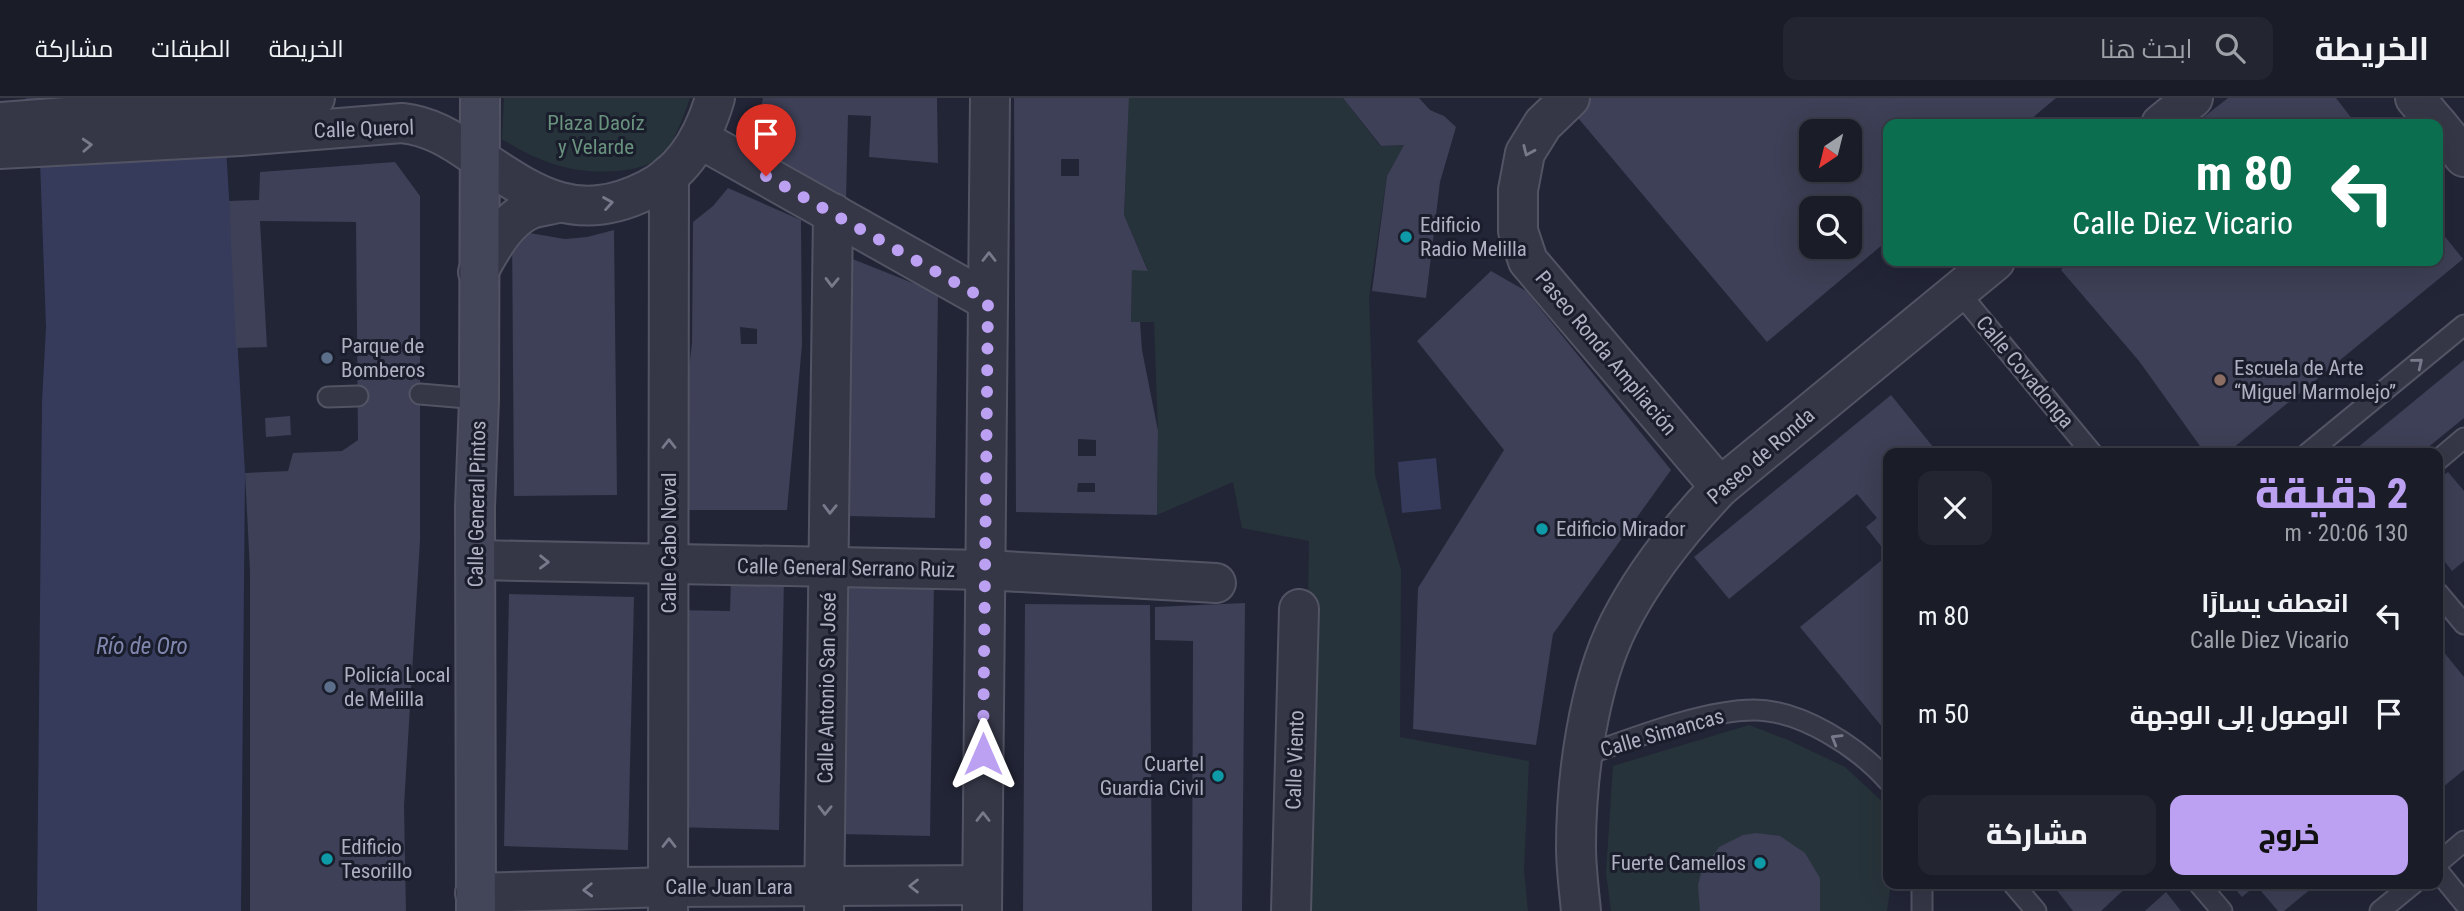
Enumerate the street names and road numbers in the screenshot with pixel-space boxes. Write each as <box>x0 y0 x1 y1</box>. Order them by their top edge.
street label: Calle Querol <box>313 115 415 143</box>
street label: Paseo Ronda Ampliación <box>1530 266 1682 440</box>
street label: Calle Covadonga <box>1971 311 2079 433</box>
street label: Paseo de Ronda <box>1703 403 1819 509</box>
street label: Calle General Pintos <box>464 420 490 588</box>
street label: Calle Cabo Noval <box>657 472 681 614</box>
street label: Calle General Serrano Ruiz <box>737 554 955 582</box>
street label: Calle Antonio San José <box>813 592 841 784</box>
street label: Calle Simancas <box>1597 704 1727 762</box>
street label: Calle Viento <box>1281 710 1309 810</box>
street label: Calle Juan Lara <box>665 875 793 899</box>

